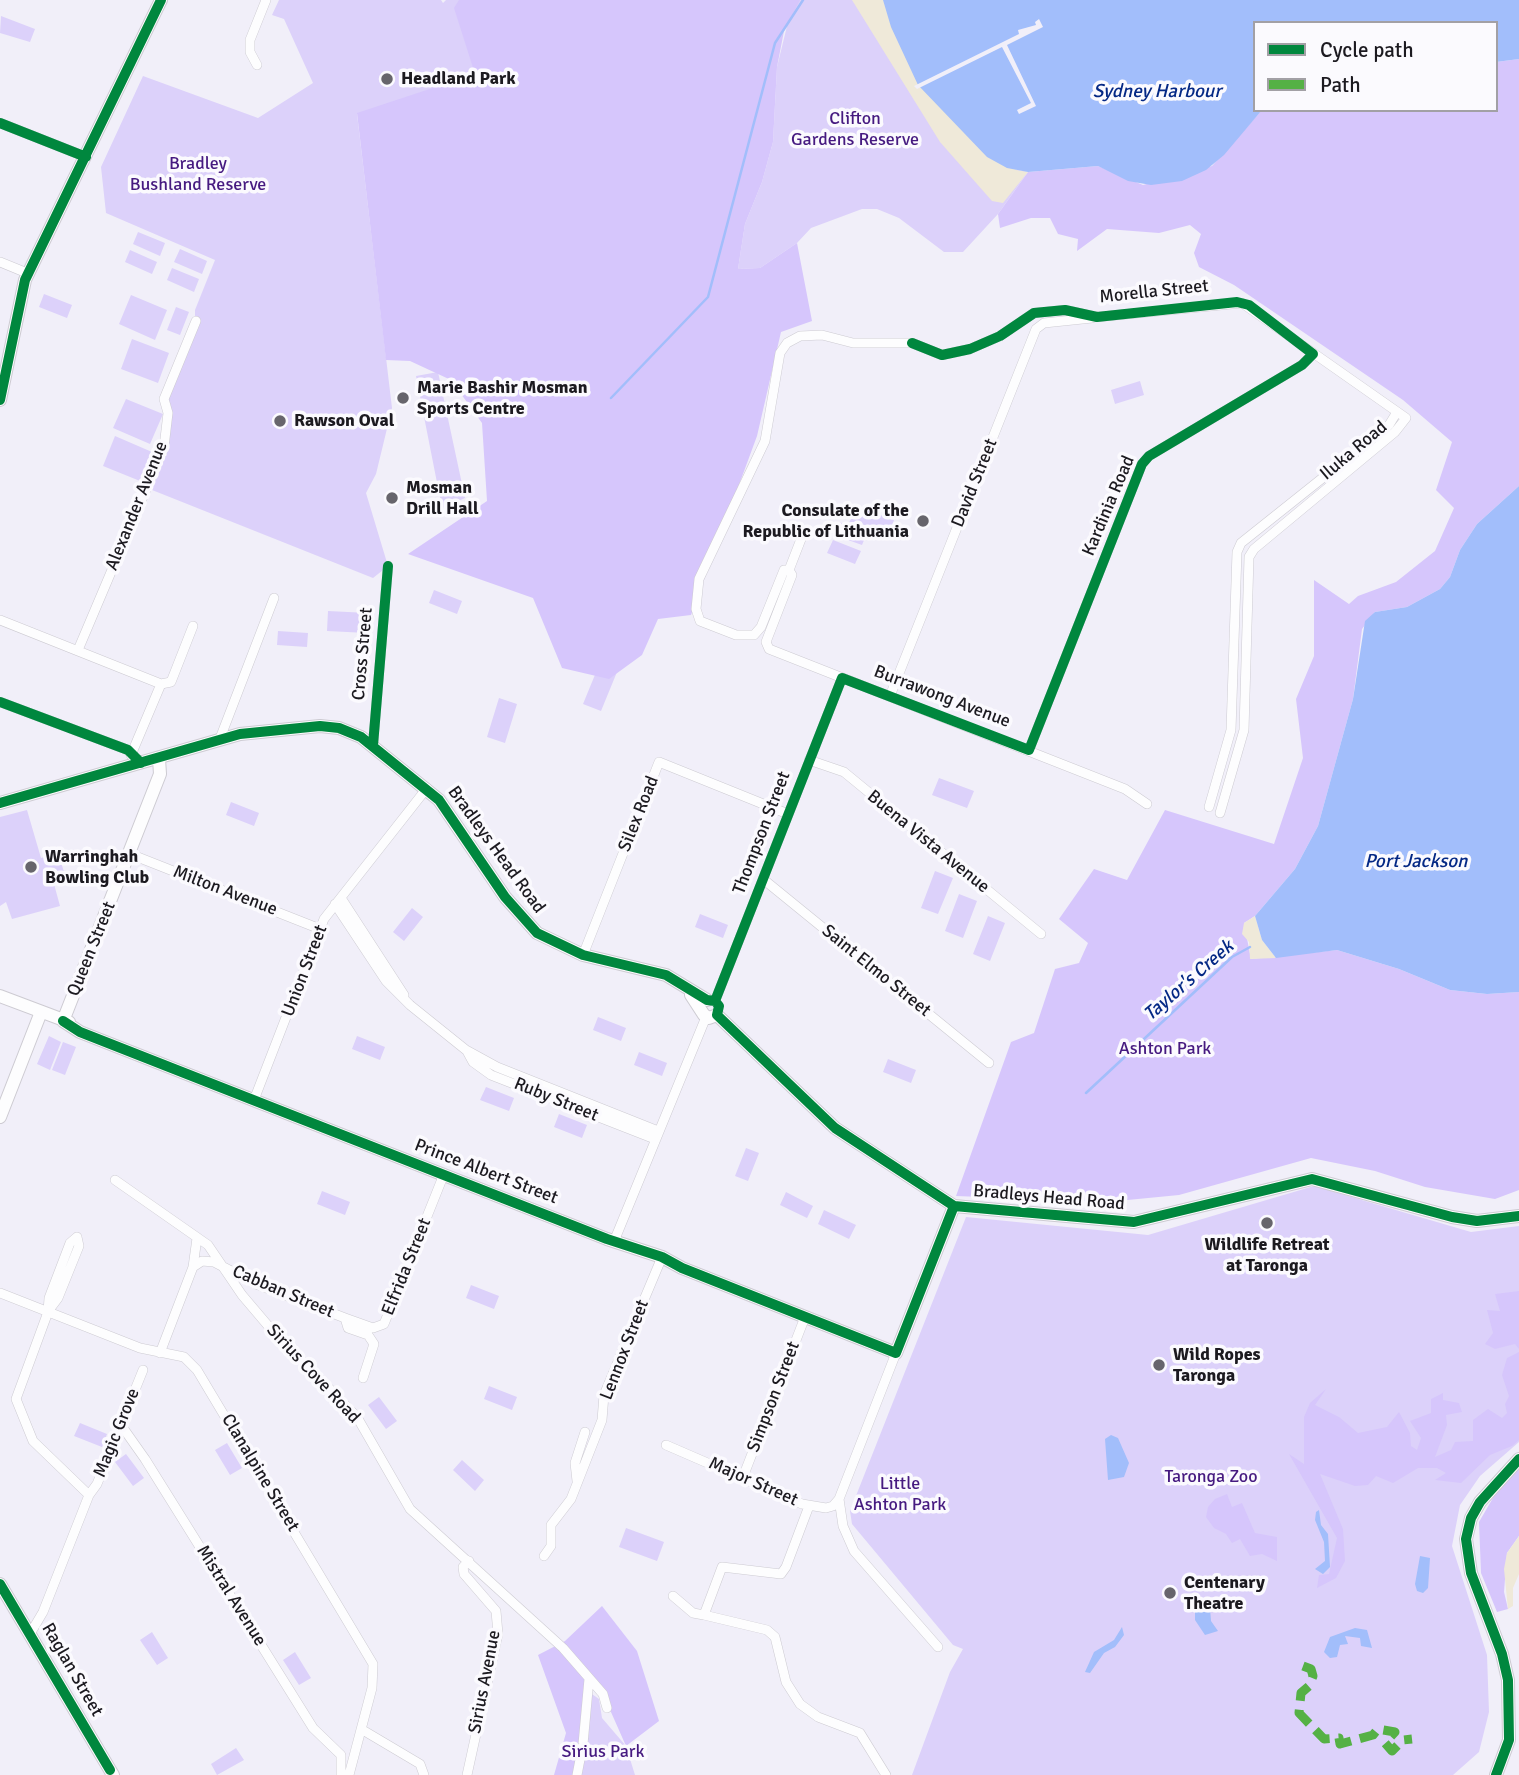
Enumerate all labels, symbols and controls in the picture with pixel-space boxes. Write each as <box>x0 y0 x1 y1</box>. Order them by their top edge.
legend <box>1253 21 1498 112</box>
text: Cycle path <box>1320 37 1414 63</box>
place label: Headland Park <box>401 68 516 90</box>
marker: Headland Park <box>379 71 395 87</box>
text: Path <box>1320 72 1361 98</box>
water label: Sydney Harbour <box>1093 81 1221 103</box>
park label: Clifton Gardens Reserve <box>791 108 919 150</box>
park label: Bradley Bushland Reserve <box>130 153 266 196</box>
street label: Morella Street <box>1098 276 1210 308</box>
place label: Marie Bashir Mosman Sports Centre <box>417 377 588 420</box>
marker: Marie Bashir Mosman Sports Centre <box>395 390 411 406</box>
place label: Rawson Oval <box>294 410 394 432</box>
marker: Rawson Oval <box>272 413 288 429</box>
street label: Iluka Road <box>1316 417 1392 485</box>
street label: David Street <box>947 436 1003 530</box>
street label: Alexander Avenue <box>101 438 173 574</box>
street label: Kardinia Road <box>1078 453 1140 559</box>
place label: Mosman Drill Hall <box>406 477 479 520</box>
marker: Mosman Drill Hall <box>384 490 400 506</box>
place label: Consulate of the Republic of Lithuania <box>742 500 909 542</box>
marker: Consulate of the Republic of Lithuania <box>915 513 931 529</box>
street label: Cross Street <box>348 607 378 701</box>
street label: Burrawong Avenue <box>871 661 1013 733</box>
street label: Thompson Street <box>729 769 795 897</box>
street label: Silex Road <box>614 773 664 855</box>
street label: Bradleys Head Road <box>443 782 549 918</box>
street label: Buena Vista Avenue <box>862 786 994 898</box>
place label: Warringhah Bowling Club <box>45 846 149 888</box>
water label: Port Jackson <box>1365 851 1467 873</box>
marker: Warringhah Bowling Club <box>23 859 39 875</box>
street label: Milton Avenue <box>170 861 280 921</box>
street label: Queen Street <box>63 898 121 1000</box>
street label: Saint Elmo Street <box>817 920 935 1022</box>
street label: Union Street <box>278 922 332 1020</box>
water label: Taylor's Creek <box>1139 936 1239 1026</box>
park label: Ashton Park <box>1119 1038 1211 1060</box>
street label: Ruby Street <box>511 1073 601 1127</box>
street label: Prince Albert Street <box>411 1135 561 1209</box>
street label: Bradleys Head Road <box>972 1181 1126 1215</box>
street label: Elfrida Street <box>378 1215 436 1319</box>
marker: Wildlife Retreat at Taronga <box>1259 1215 1275 1231</box>
place label: Wildlife Retreat at Taronga <box>1205 1234 1329 1276</box>
street label: Cabban Street <box>229 1261 337 1323</box>
street label: Lennox Street <box>596 1297 654 1403</box>
street label: Sirius Cove Road <box>262 1320 364 1428</box>
street label: Simpson Street <box>743 1339 805 1455</box>
place label: Wild Ropes Taronga <box>1173 1344 1261 1386</box>
marker: Wild Ropes Taronga <box>1151 1357 1167 1373</box>
street label: Magic Grove <box>89 1385 145 1481</box>
street label: Clanalpine Street <box>216 1410 304 1536</box>
street label: Major Street <box>705 1453 801 1511</box>
park label: Taronga Zoo <box>1164 1466 1258 1488</box>
park label: Little Ashton Park <box>854 1473 946 1516</box>
street label: Mistral Avenue <box>191 1542 271 1650</box>
place label: Centenary Theatre <box>1184 1572 1265 1614</box>
marker: Centenary Theatre <box>1162 1585 1178 1601</box>
street label: Raglan Street <box>37 1619 107 1721</box>
street label: Sirius Avenue <box>464 1629 506 1735</box>
park label: Sirius Park <box>562 1741 644 1763</box>

